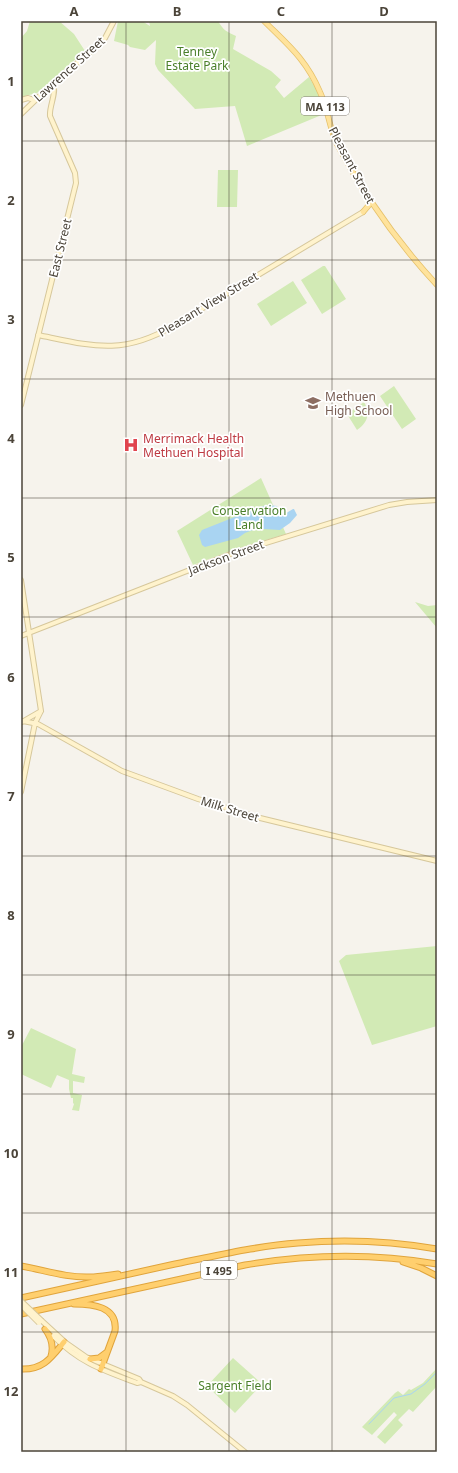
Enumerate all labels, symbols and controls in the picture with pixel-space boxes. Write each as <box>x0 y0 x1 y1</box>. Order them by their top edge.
text: A <box>70 2 79 20</box>
text: B <box>173 2 181 20</box>
text: C <box>277 2 285 20</box>
text: D <box>379 2 389 20</box>
street label: Lawrence Street <box>30 32 109 106</box>
park label: Tenney Estate Park <box>165 43 229 74</box>
text: 1 <box>7 72 15 90</box>
road number: MA 113 <box>301 97 349 115</box>
street label: Pleasant Street <box>325 124 380 207</box>
text: 2 <box>7 191 15 209</box>
street label: East Street <box>44 216 76 279</box>
street label: Pleasant View Street <box>155 267 262 341</box>
text: 3 <box>7 310 15 328</box>
place label: Methuen High School <box>325 388 392 419</box>
school or university icon: Methuen High School <box>304 394 322 412</box>
text: 4 <box>7 429 15 447</box>
place label: Merrimack Health Methuen Hospital <box>143 430 244 461</box>
hospital icon: Merrimack Health Methuen Hospital <box>122 436 140 454</box>
park label: Conservation Land <box>212 502 286 533</box>
street label: Jackson Street <box>185 535 267 579</box>
text: 5 <box>7 548 15 566</box>
text: 6 <box>7 668 15 686</box>
text: 7 <box>7 787 15 805</box>
street label: Milk Street <box>199 792 262 826</box>
text: 8 <box>7 906 15 924</box>
text: 9 <box>7 1025 15 1043</box>
text: 10 <box>4 1144 18 1162</box>
road number: I 495 <box>201 1261 237 1279</box>
text: 11 <box>4 1263 18 1281</box>
park label: Sargent Field <box>198 1377 272 1394</box>
text: 12 <box>4 1382 18 1400</box>

